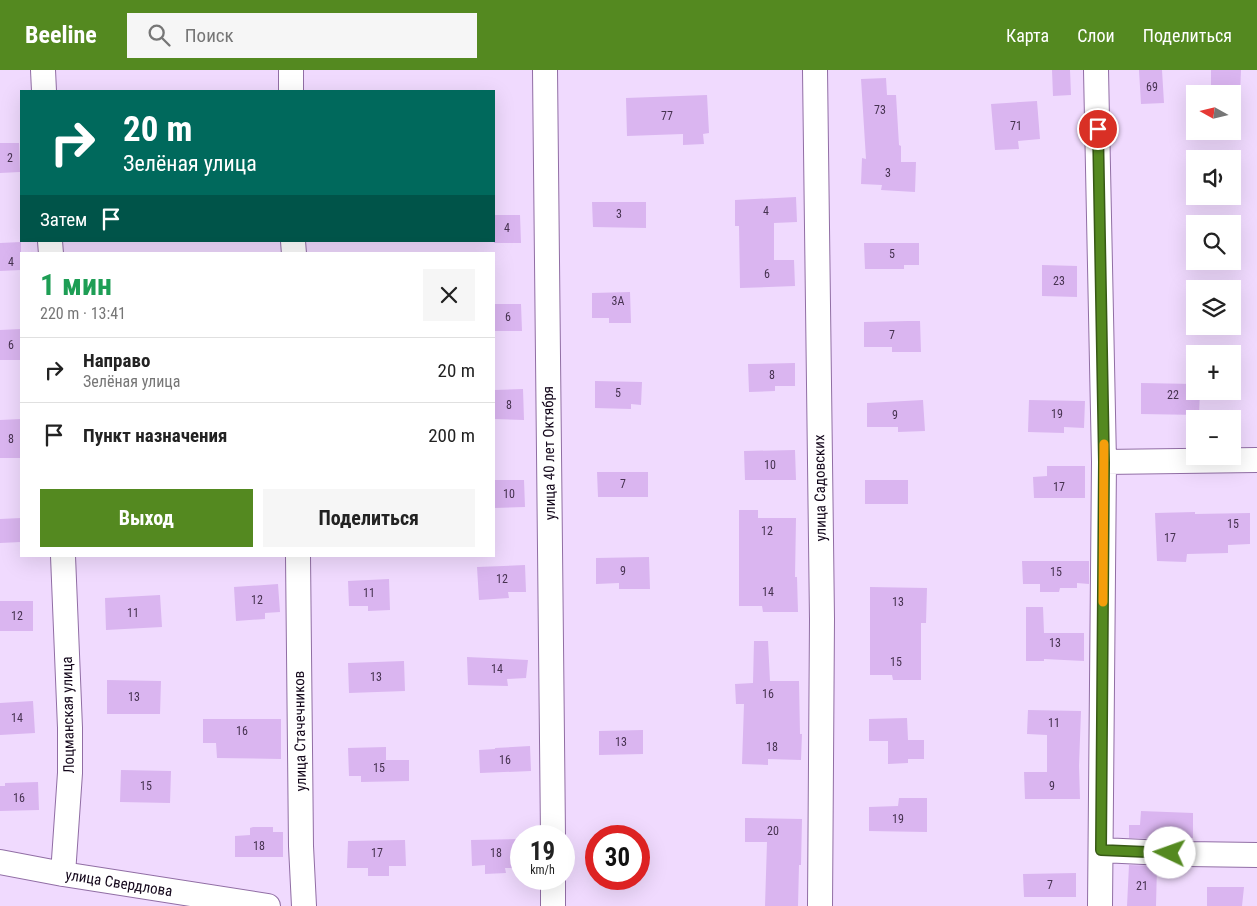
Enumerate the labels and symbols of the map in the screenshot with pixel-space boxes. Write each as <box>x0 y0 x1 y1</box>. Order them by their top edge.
house number: 69 <box>1146 80 1158 94</box>
north arrow <box>1186 85 1241 140</box>
house number: 73 <box>874 103 886 117</box>
pin <box>1077 108 1119 150</box>
house number: 77 <box>661 109 673 123</box>
house number: 71 <box>1010 119 1022 133</box>
house number: 2 <box>7 151 13 165</box>
house number: 3 <box>885 166 891 180</box>
house number: 4 <box>763 204 769 218</box>
house number: 3 <box>616 207 622 221</box>
house number: 4 <box>504 221 510 235</box>
house number: 5 <box>889 247 895 261</box>
house number: 4 <box>8 255 14 269</box>
house number: 6 <box>764 267 770 281</box>
house number: 23 <box>1053 274 1065 288</box>
house number: 3А <box>612 294 625 308</box>
house number: 6 <box>505 310 511 324</box>
house number: 7 <box>889 328 895 342</box>
house number: 6 <box>8 338 14 352</box>
house number: 8 <box>769 368 775 382</box>
street label: улица 40 лет Октября <box>539 386 559 520</box>
house number: 5 <box>615 386 621 400</box>
house number: 22 <box>1167 388 1179 402</box>
house number: 8 <box>506 398 512 412</box>
house number: 19 <box>1051 407 1063 421</box>
house number: 9 <box>892 408 898 422</box>
house number: 8 <box>8 432 14 446</box>
street label: улица Садовских <box>810 434 830 542</box>
house number: 10 <box>764 458 776 472</box>
house number: 7 <box>620 477 626 491</box>
house number: 17 <box>1053 480 1065 494</box>
house number: 10 <box>503 487 515 501</box>
house number: 15 <box>1227 517 1239 531</box>
house number: 12 <box>761 524 773 538</box>
house number: 17 <box>1164 531 1176 545</box>
house number: 9 <box>620 564 626 578</box>
house number: 15 <box>1050 565 1062 579</box>
house number: 12 <box>496 572 508 586</box>
house number: 14 <box>762 585 774 599</box>
house number: 11 <box>363 586 375 600</box>
house number: 12 <box>251 593 263 607</box>
house number: 13 <box>892 595 904 609</box>
house number: 11 <box>127 606 139 620</box>
house number: 12 <box>11 609 23 623</box>
house number: 13 <box>1049 636 1061 650</box>
house number: 15 <box>890 655 902 669</box>
street label: Лоцманская улица <box>58 656 78 774</box>
house number: 14 <box>491 662 503 676</box>
house number: 13 <box>370 670 382 684</box>
street label: улица Стачечников <box>290 671 310 791</box>
house number: 16 <box>762 687 774 701</box>
house number: 13 <box>128 690 140 704</box>
house number: 14 <box>11 711 23 725</box>
house number: 11 <box>1048 716 1060 730</box>
house number: 16 <box>236 724 248 738</box>
house number: 13 <box>615 735 627 749</box>
house number: 18 <box>766 740 778 754</box>
house number: 16 <box>499 753 511 767</box>
house number: 15 <box>373 761 385 775</box>
house number: 15 <box>140 779 152 793</box>
house number: 9 <box>1049 779 1055 793</box>
house number: 16 <box>13 791 25 805</box>
house number: 19 <box>892 812 904 826</box>
house number: 20 <box>767 824 779 838</box>
speed limit sign: 30 <box>585 825 650 890</box>
position arrow <box>1143 826 1195 878</box>
house number: 18 <box>253 839 265 853</box>
house number: 17 <box>371 846 383 860</box>
house number: 18 <box>490 846 502 860</box>
street label: улица Свердлова <box>64 866 174 900</box>
house number: 7 <box>1047 878 1053 892</box>
house number: 21 <box>1136 879 1148 893</box>

